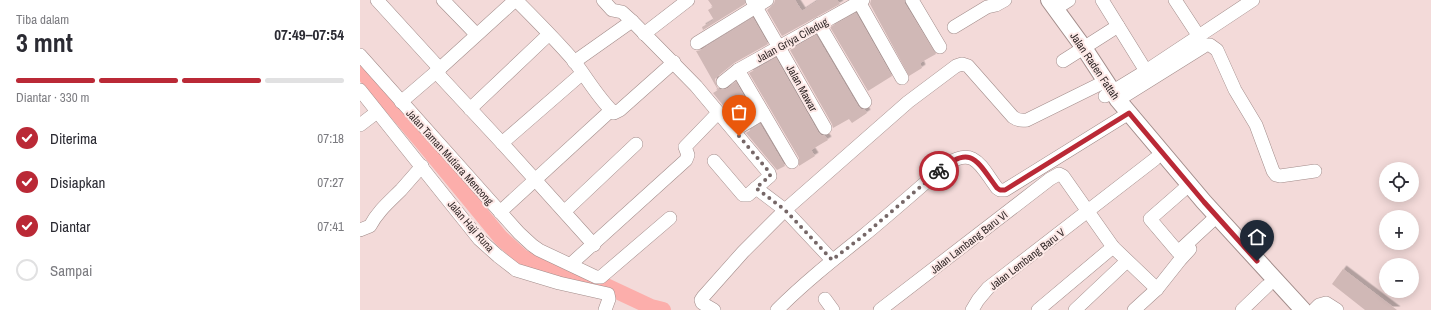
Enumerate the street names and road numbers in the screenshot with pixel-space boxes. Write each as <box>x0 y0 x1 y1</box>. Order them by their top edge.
street label: Jalan Griya Ciledug <box>754 15 830 65</box>
street label: Jalan Raden Fattah <box>1067 30 1123 102</box>
street label: Jalan Mawar <box>783 62 821 114</box>
street label: Jalan Taman Mutiara Mencong <box>403 106 497 208</box>
street label: Jalan Haji Runa <box>445 197 497 255</box>
street label: Jalan Lambang Baru VI <box>928 207 1010 277</box>
street label: Jalan Lembang Baru V <box>987 225 1067 293</box>

